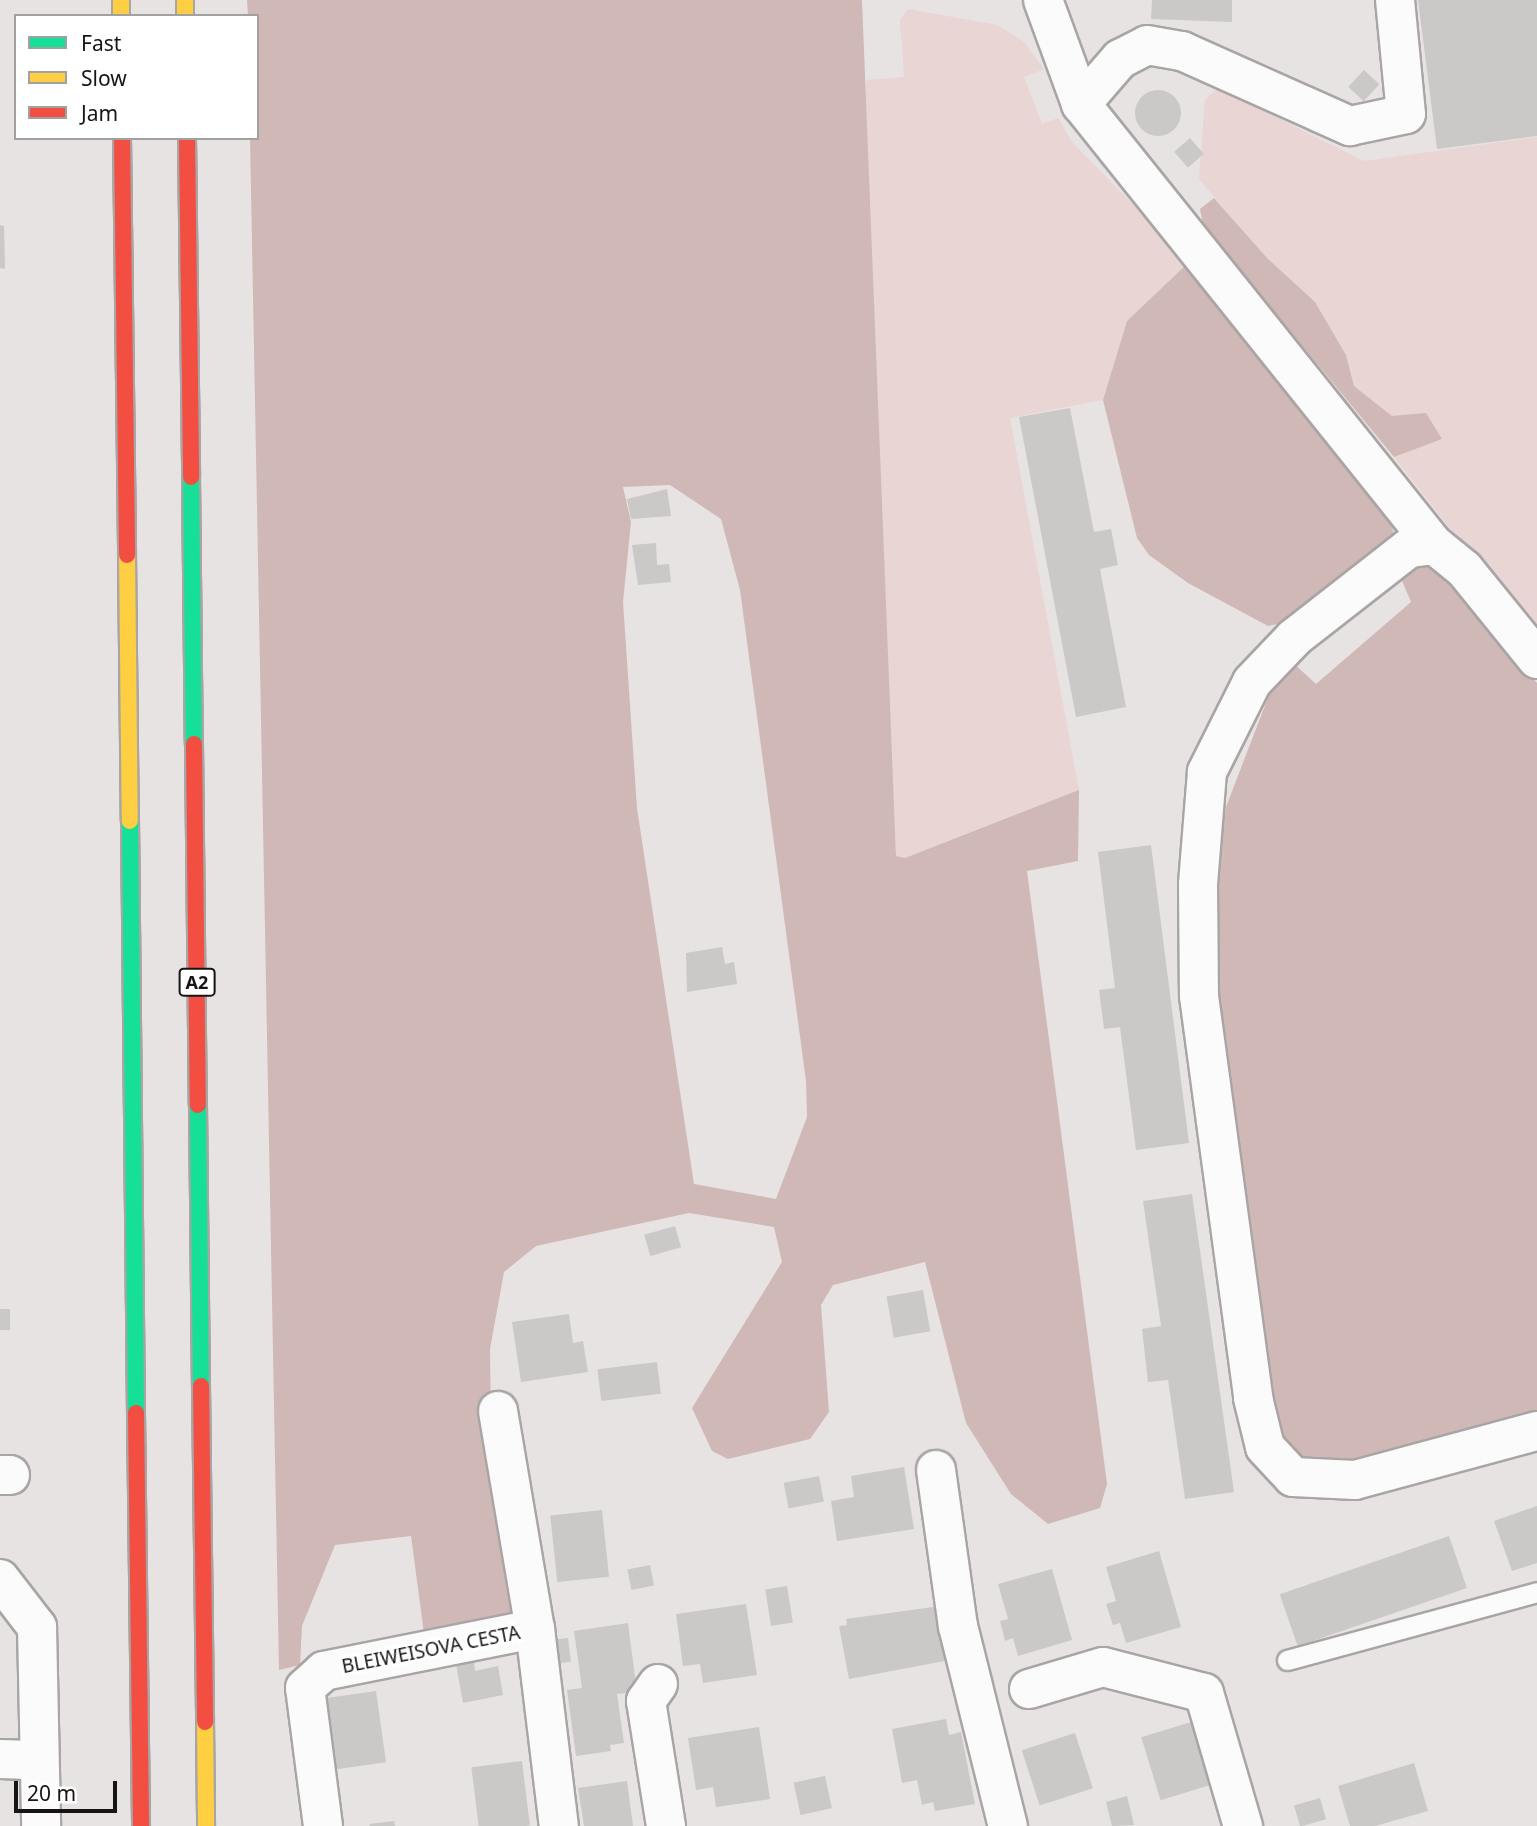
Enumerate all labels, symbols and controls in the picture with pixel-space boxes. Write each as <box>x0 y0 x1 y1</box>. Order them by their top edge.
legend <box>14 14 259 140</box>
text: Fast <box>81 29 121 57</box>
text: Slow <box>81 64 127 92</box>
text: Jam <box>81 99 118 127</box>
road number: A2 <box>178 967 216 996</box>
street label: BLEIWEISOVA CESTA <box>340 1622 522 1678</box>
scale bar <box>18 1766 121 1810</box>
text: 20 m <box>27 1779 76 1807</box>

